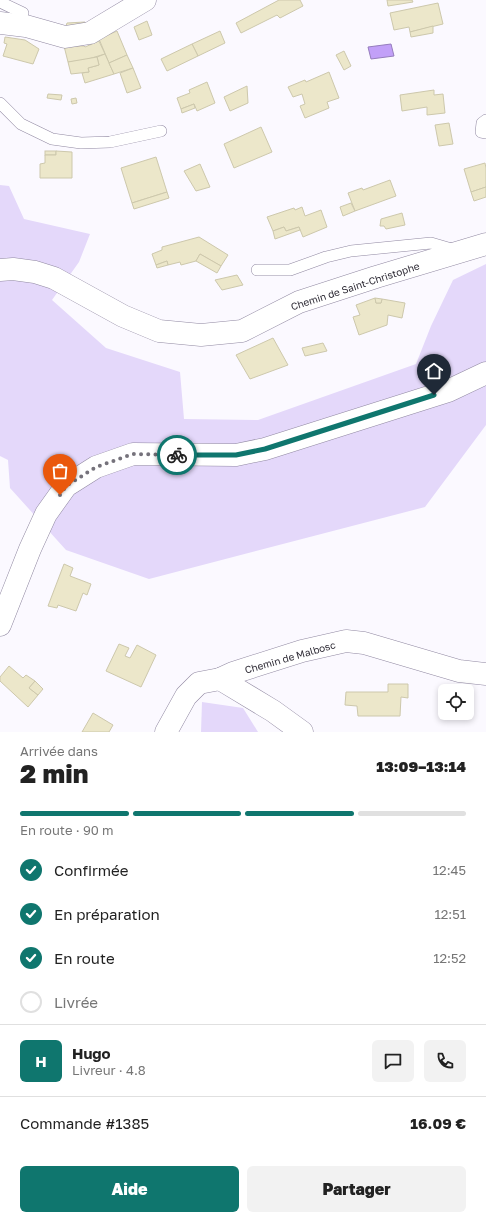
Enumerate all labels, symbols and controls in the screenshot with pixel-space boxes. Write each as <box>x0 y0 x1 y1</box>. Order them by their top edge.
street label: Chemin de Saint-Christophe <box>289 259 421 313</box>
pin <box>417 354 451 395</box>
icon: home <box>423 360 445 382</box>
courier <box>157 435 197 475</box>
icon: bike <box>166 444 188 466</box>
pin <box>43 454 77 495</box>
icon: bag <box>49 460 71 482</box>
street label: Chemin de Malbosc <box>243 638 337 676</box>
map controls <box>438 684 474 720</box>
button: locate <box>438 684 474 720</box>
text: Arrivée dans <box>20 743 98 759</box>
text: 13:09–13:14 <box>376 757 466 775</box>
text: 2 min <box>20 758 88 789</box>
text: En route · 90 m <box>20 822 114 838</box>
icon: check <box>20 859 42 881</box>
text: Confirmée <box>54 861 128 879</box>
text: 12:45 <box>433 862 466 878</box>
icon: check <box>20 903 42 925</box>
text: En préparation <box>54 905 160 923</box>
text: 12:51 <box>434 906 466 922</box>
icon: check <box>20 947 42 969</box>
text: En route <box>54 949 115 967</box>
text: 12:52 <box>433 950 466 966</box>
text: Livrée <box>54 993 98 1011</box>
button: chat <box>372 1040 414 1082</box>
button: phone <box>424 1040 466 1082</box>
text: Hugo <box>72 1044 111 1062</box>
text: H <box>35 1052 47 1070</box>
text: Livreur · 4.8 <box>72 1062 146 1078</box>
text: Commande #1385 <box>20 1114 149 1132</box>
text: 16.09 € <box>410 1114 466 1132</box>
button: Aide <box>20 1166 239 1212</box>
button: Partager <box>247 1166 466 1212</box>

